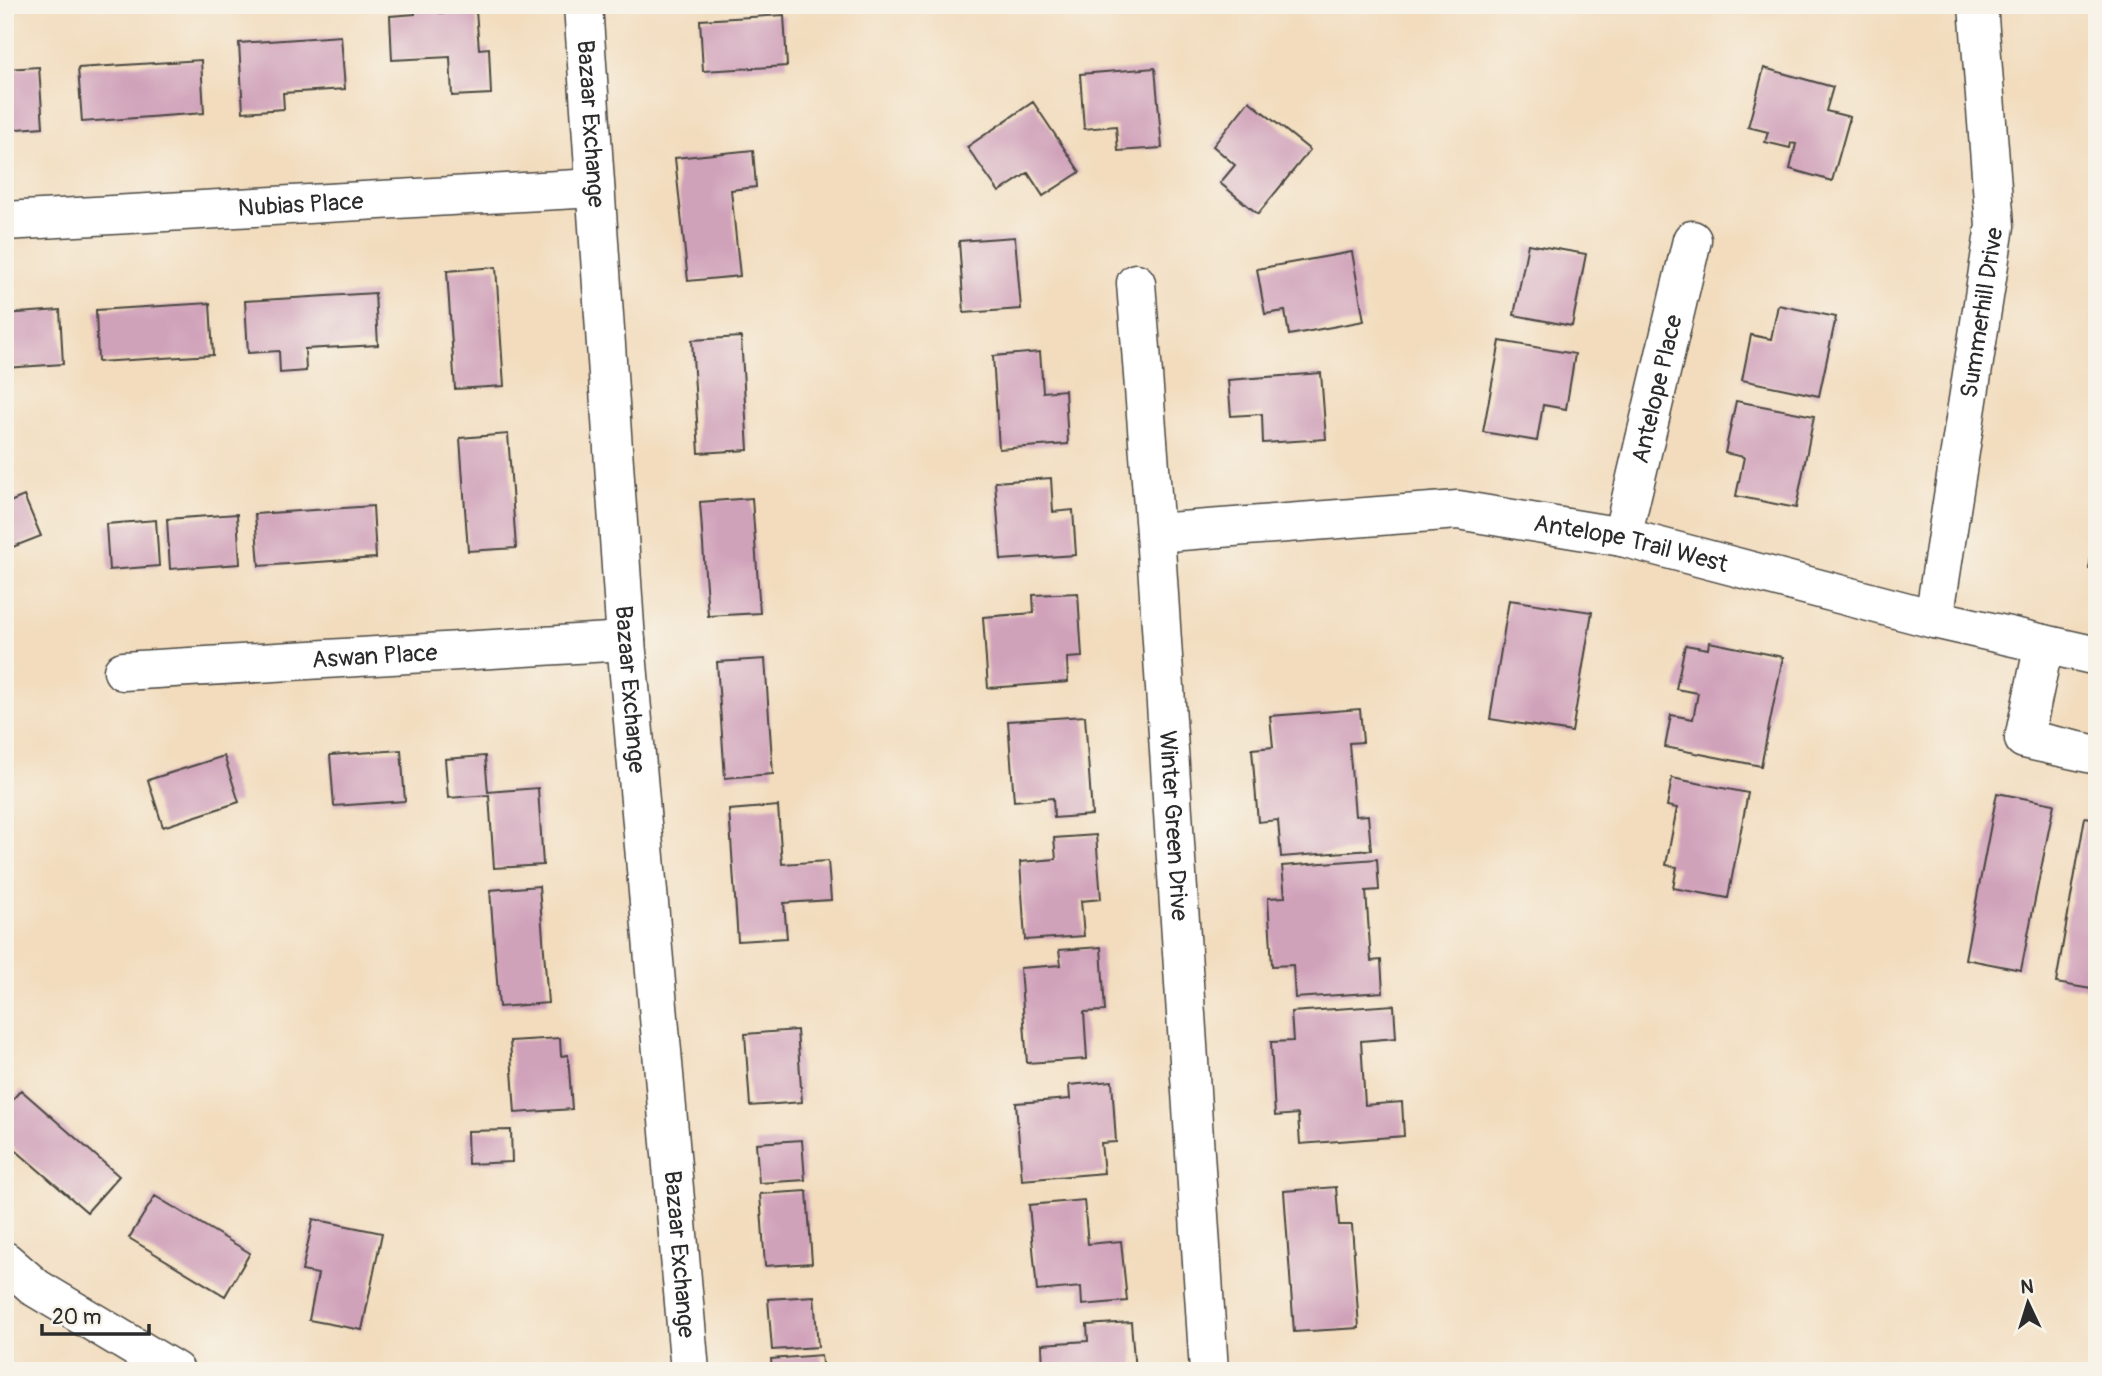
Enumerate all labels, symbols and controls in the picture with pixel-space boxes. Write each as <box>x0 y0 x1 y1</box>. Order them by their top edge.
street label: Bazaar Exchange <box>570 39 611 209</box>
street label: Nubias Place <box>237 187 364 223</box>
street label: Summerhill Drive <box>1955 225 2010 400</box>
street label: Antelope Place <box>1626 312 1689 466</box>
street label: Antelope Trail West <box>1532 509 1731 579</box>
street label: Bazaar Exchange <box>609 605 652 775</box>
street label: Aswan Place <box>311 638 438 675</box>
street label: Winter Green Drive <box>1153 730 1194 922</box>
street label: Bazaar Exchange <box>657 1169 701 1339</box>
north arrow <box>1994 1268 2064 1338</box>
text: N <box>2020 1275 2034 1299</box>
scale bar <box>42 1292 149 1336</box>
text: 20 m <box>52 1304 101 1331</box>

